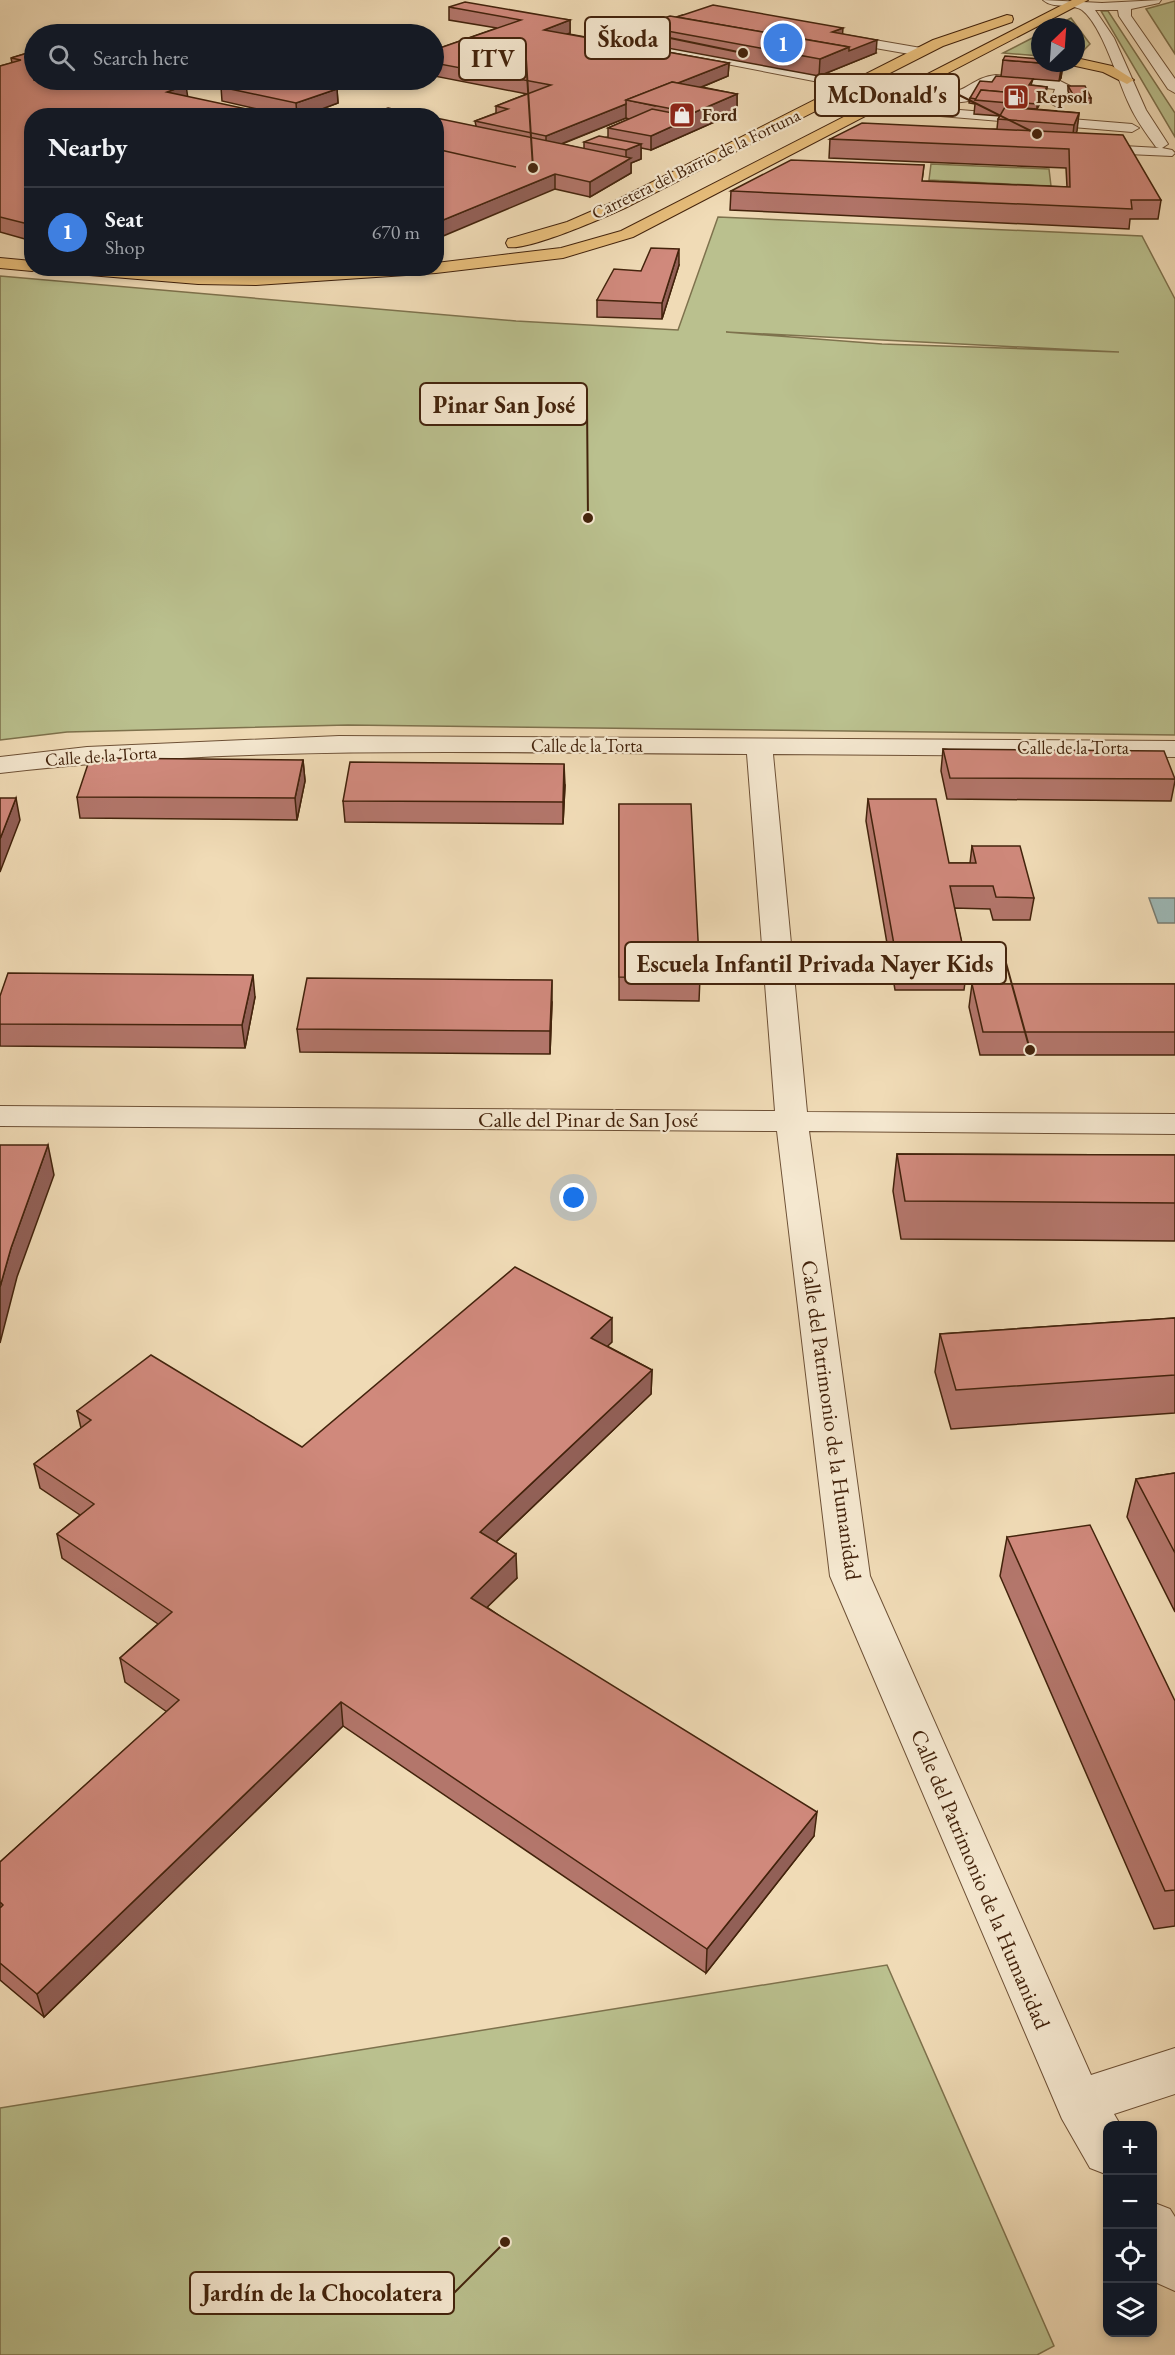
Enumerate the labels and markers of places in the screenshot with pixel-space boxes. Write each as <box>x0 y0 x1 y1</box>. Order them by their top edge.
callout: Škoda <box>585 17 670 59</box>
pin: 1 <box>764 20 802 66</box>
callout: ITV <box>459 38 526 80</box>
callout: McDonald's <box>815 74 959 116</box>
fuel station icon: Repsol <box>1001 82 1031 112</box>
place label: Repsol <box>1036 85 1088 108</box>
shop icon: Ford <box>667 100 697 130</box>
place label: Ford <box>702 103 738 126</box>
callout: Pinar San José <box>420 383 587 425</box>
callout: Escuela Infantil Privada Nayer Kids <box>625 942 1006 984</box>
callout: Jardín de la Chocolatera <box>190 2272 454 2314</box>

